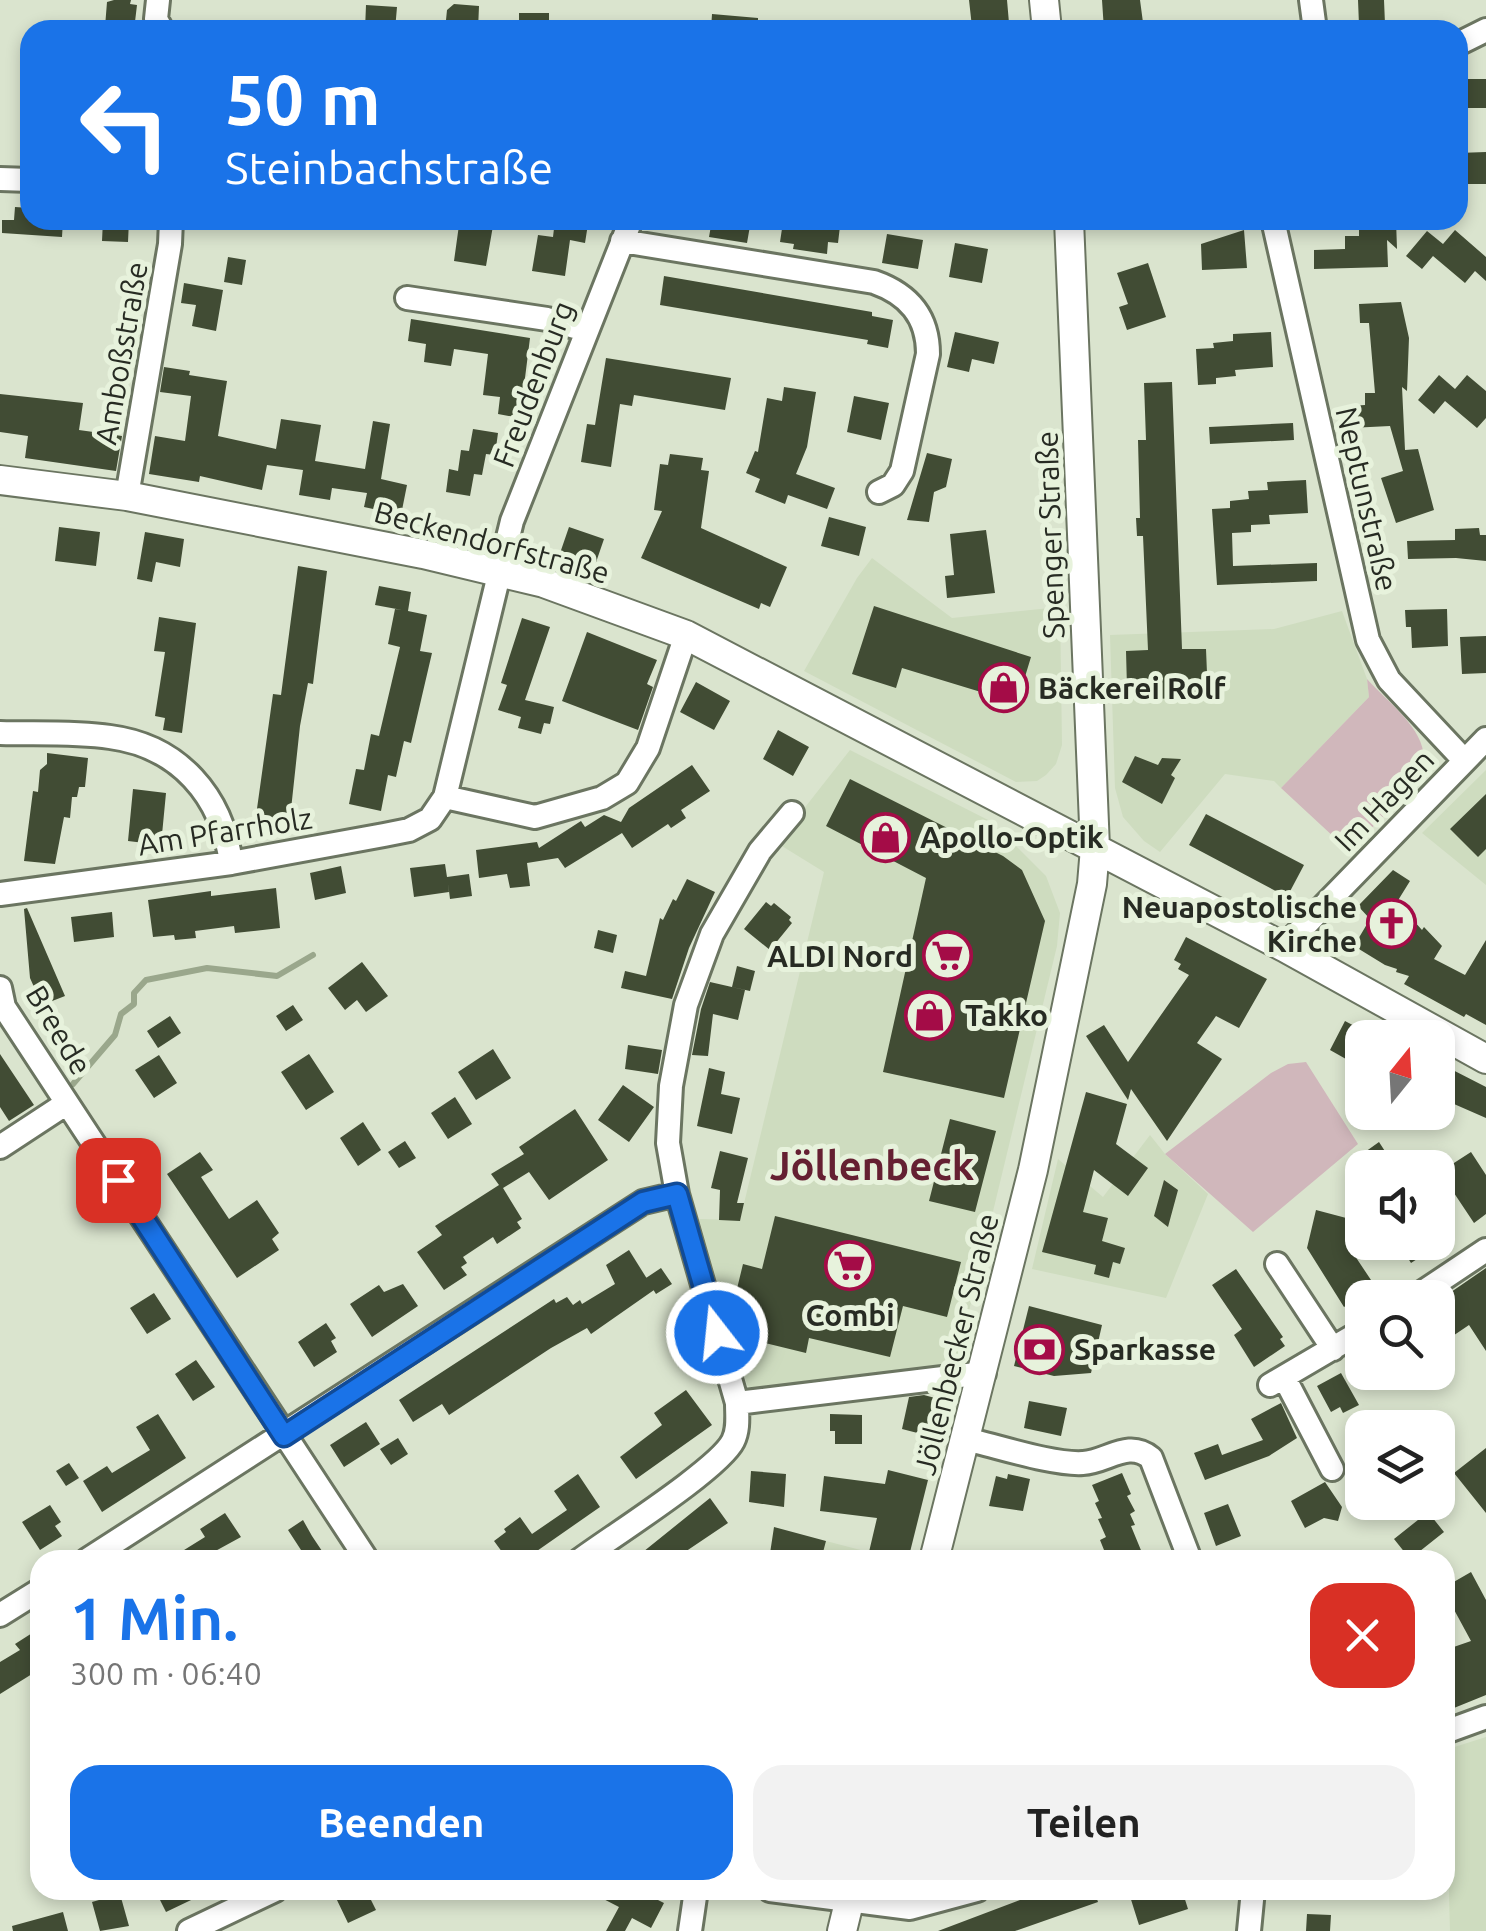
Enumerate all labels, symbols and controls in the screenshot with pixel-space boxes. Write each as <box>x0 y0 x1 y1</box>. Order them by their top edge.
icon: left <box>60 60 190 190</box>
text: 50 m <box>225 60 381 138</box>
text: Steinbachstraße <box>225 142 553 193</box>
street label: Amboßstraße <box>88 259 154 447</box>
street label: Freudenburg <box>486 296 580 472</box>
street label: Neptunstraße <box>1329 404 1405 594</box>
street label: Spenger Straße <box>1029 431 1071 639</box>
street label: Beckendorfstraße <box>371 494 613 590</box>
shop icon: Bäckerei Rolf <box>977 662 1029 714</box>
place label: Bäckerei Rolf <box>1038 671 1226 705</box>
street label: Im Hagen <box>1327 742 1441 858</box>
street label: Am Pfarrholz <box>135 800 315 862</box>
shop icon: Apollo-Optik <box>859 811 911 863</box>
place label: Apollo-Optik <box>920 820 1104 854</box>
place label: Neuapostolische Kirche <box>1122 890 1357 958</box>
church icon: Neuapostolische Kirche <box>1366 898 1418 950</box>
supermarket icon: ALDI Nord <box>922 930 974 982</box>
place label: ALDI Nord <box>767 939 913 973</box>
street label: Breede <box>19 979 99 1081</box>
shop icon: Takko <box>904 989 956 1041</box>
place label: Takko <box>965 998 1048 1032</box>
north arrow <box>1345 1020 1455 1130</box>
map controls <box>1345 1020 1455 1520</box>
pin <box>76 1138 161 1223</box>
district label: Jöllenbeck <box>770 1143 974 1188</box>
button: sound <box>1345 1150 1455 1260</box>
icon: arrive <box>91 1153 146 1208</box>
street label: Jöllenbecker Straße <box>907 1210 1005 1478</box>
supermarket icon: Combi <box>824 1240 876 1292</box>
button: search <box>1345 1280 1455 1390</box>
position arrow <box>665 1281 769 1385</box>
place label: Combi <box>805 1298 895 1332</box>
bank icon: Sparkasse <box>1013 1323 1065 1375</box>
place label: Sparkasse <box>1074 1332 1216 1366</box>
button: layers <box>1345 1410 1455 1520</box>
button: close <box>1310 1583 1415 1688</box>
text: 1 Min. <box>70 1584 238 1651</box>
text: 300 m · 06:40 <box>70 1655 262 1691</box>
button: Beenden <box>70 1765 733 1880</box>
button: Teilen <box>753 1765 1415 1880</box>

